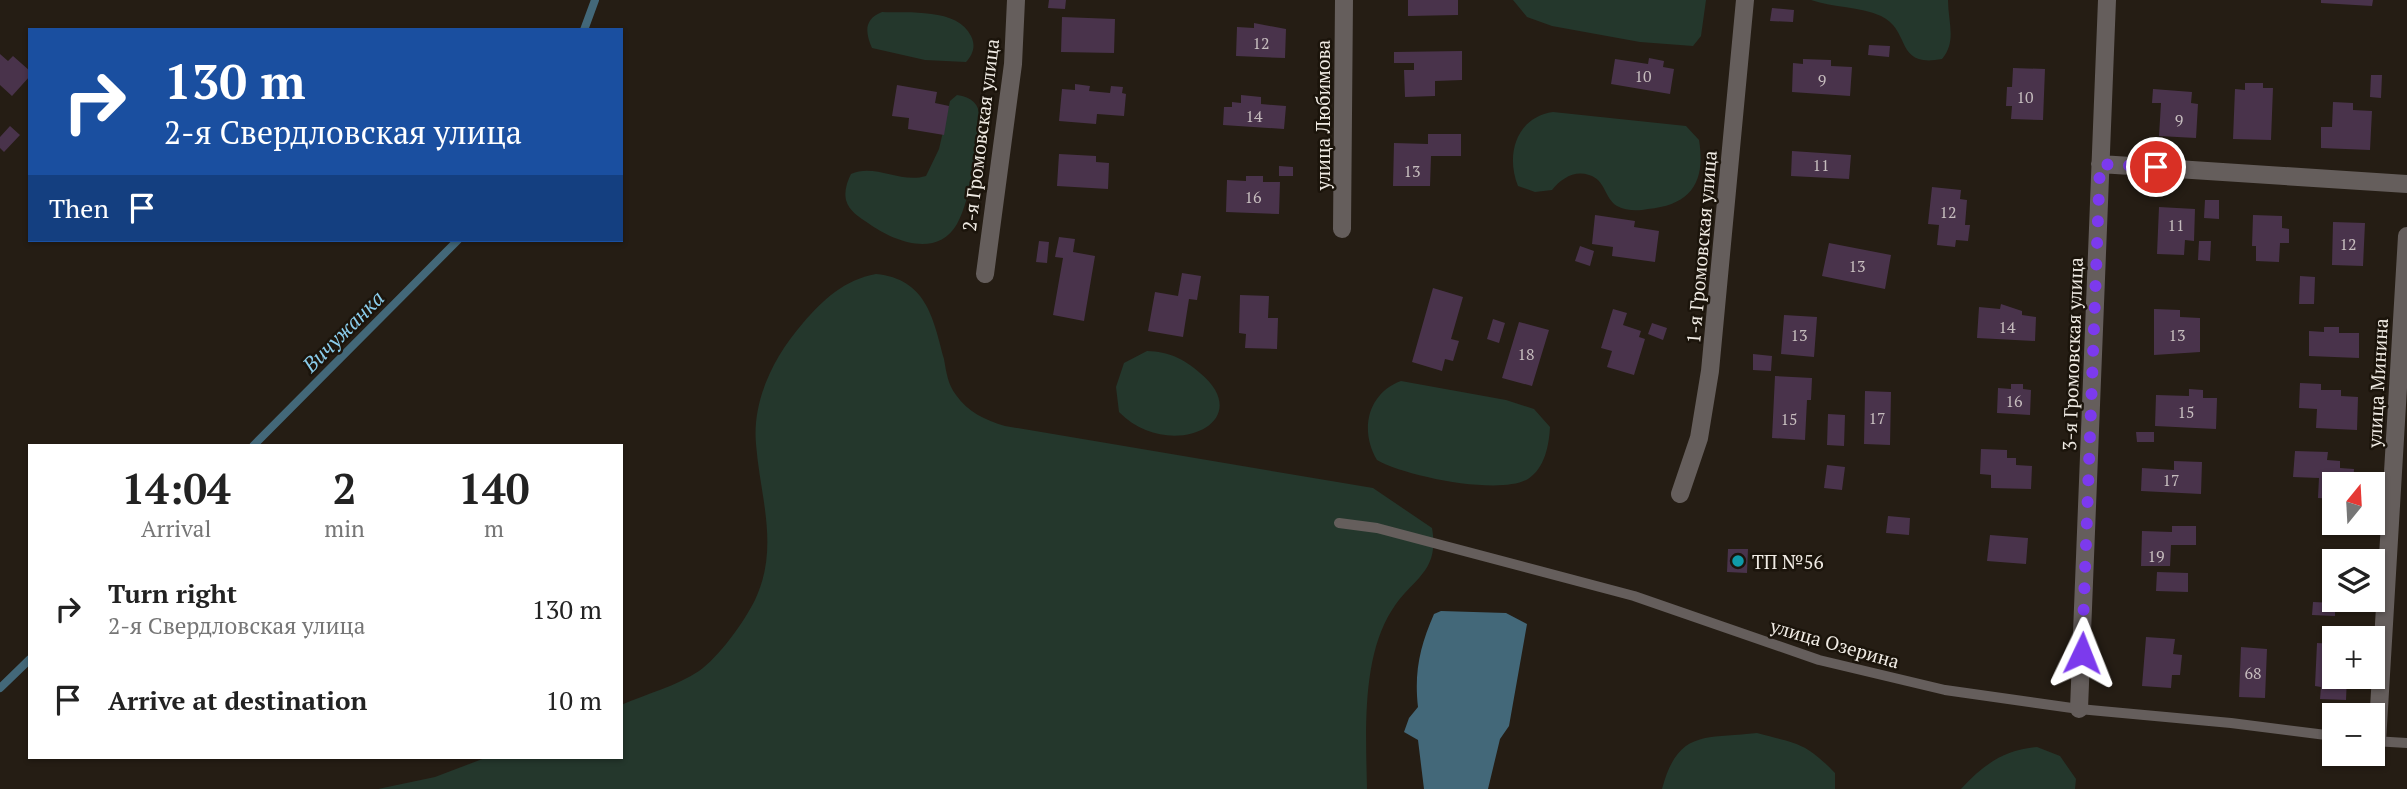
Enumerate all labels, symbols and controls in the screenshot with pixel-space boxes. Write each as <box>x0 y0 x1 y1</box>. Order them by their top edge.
house number: 12 <box>1252 32 1270 54</box>
street label: 2-я Громовская улица <box>956 37 1004 233</box>
street label: улица Любимова <box>1310 39 1335 191</box>
text: 130 m <box>164 48 306 113</box>
icon: right <box>49 56 140 147</box>
house number: 10 <box>1634 65 1652 87</box>
house number: 9 <box>1818 69 1826 91</box>
house number: 10 <box>2016 86 2034 108</box>
house number: 14 <box>1245 105 1263 127</box>
house number: 9 <box>2175 109 2183 131</box>
text: 2-я Свердловская улица <box>164 111 522 153</box>
pin <box>2126 137 2186 197</box>
icon: arrive <box>2137 148 2175 186</box>
street label: 1-я Громовская улица <box>1680 149 1722 345</box>
house number: 11 <box>1812 154 1830 176</box>
house number: 13 <box>1403 160 1421 182</box>
house number: 16 <box>1244 186 1262 208</box>
icon: arrive <box>123 189 161 227</box>
text: Then <box>49 191 109 225</box>
house number: 12 <box>1939 201 1957 223</box>
house number: 11 <box>2167 214 2185 236</box>
house number: 12 <box>2339 233 2357 255</box>
house number: 13 <box>1848 255 1866 277</box>
street label: 3-я Громовская улица <box>2056 256 2088 451</box>
water label: Вичужанка <box>295 284 390 379</box>
house number: 14 <box>1998 316 2016 338</box>
street label: улица Минина <box>2361 317 2393 449</box>
house number: 13 <box>1790 324 1808 346</box>
house number: 13 <box>2168 324 2186 346</box>
house number: 18 <box>1517 343 1535 365</box>
house number: 16 <box>2005 390 2023 412</box>
house number: 15 <box>2177 401 2195 423</box>
house number: 17 <box>1868 407 1886 429</box>
house number: 15 <box>1780 408 1798 430</box>
text: 14:04 <box>122 460 231 516</box>
text: 2 <box>333 460 356 516</box>
text: 140 <box>458 460 529 516</box>
house number: 17 <box>2162 469 2180 491</box>
north arrow <box>2322 472 2385 536</box>
map controls <box>2322 472 2385 766</box>
text: Arrival <box>141 513 211 544</box>
text: min <box>324 513 365 544</box>
text: m <box>484 513 504 544</box>
house number: 19 <box>2147 545 2165 567</box>
place label: ТП №56 <box>1752 549 1824 574</box>
button: layers <box>2322 549 2385 612</box>
marker: ТП №56 <box>1730 553 1746 569</box>
text: Turn right <box>108 576 237 610</box>
icon: right <box>49 590 87 628</box>
text: 130 m <box>532 592 602 626</box>
text: 2-я Свердловская улица <box>108 610 365 641</box>
street label: улица Озерина <box>1767 612 1903 673</box>
position arrow <box>2045 616 2119 690</box>
button: + <box>2322 626 2385 689</box>
house number: 68 <box>2244 662 2262 684</box>
icon: arrive <box>49 681 87 719</box>
text: Arrive at destination <box>108 683 367 717</box>
text: 10 m <box>546 683 602 717</box>
button: − <box>2322 703 2385 766</box>

